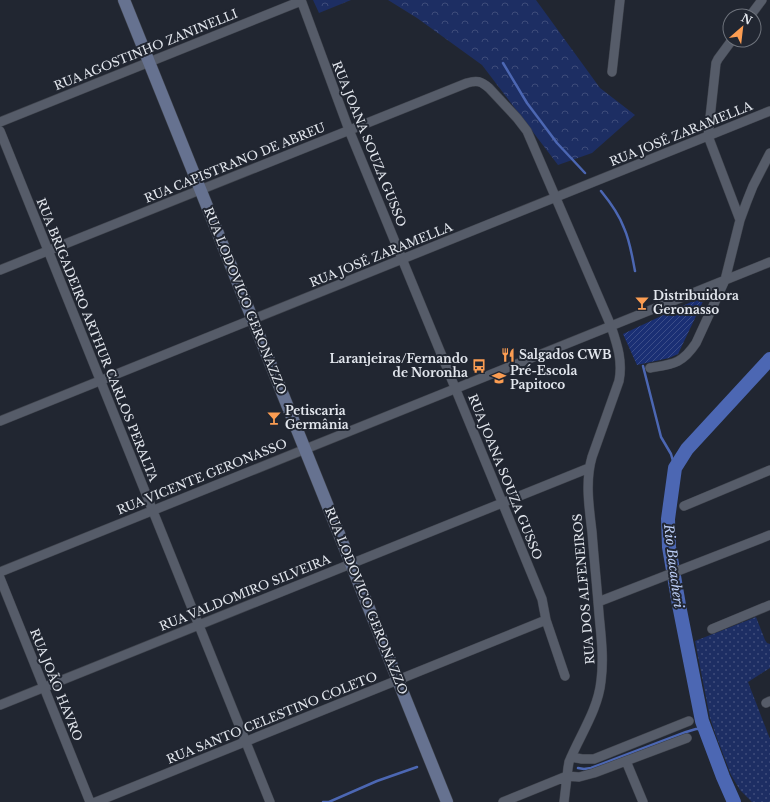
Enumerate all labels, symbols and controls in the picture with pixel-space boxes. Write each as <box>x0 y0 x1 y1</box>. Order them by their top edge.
street label: RUA AGOSTINHO ZANINELLI <box>52 6 240 93</box>
north arrow <box>722 8 762 48</box>
text: N <box>739 11 755 28</box>
street label: RUA JOANA SOUZA GUSSO <box>329 59 410 229</box>
street label: RUA JOSÉ ZARAMELLA <box>607 97 755 169</box>
street label: RUA CAPISTRANO DE ABREU <box>142 119 328 206</box>
street label: RUA BRIGADEIRO ARTHUR CARLOS PERALTA <box>33 196 162 485</box>
street label: RUA LODOVICO GERONAZZO <box>201 205 290 397</box>
street label: RUA JOSÉ ZARAMELLA <box>307 218 455 290</box>
place label: Distribuidora Geronasso <box>653 288 739 317</box>
bar icon: Distribuidora Geronasso <box>634 295 650 311</box>
restaurant icon: Salgados CWB <box>500 347 516 363</box>
place label: Salgados CWB <box>519 347 612 362</box>
place label: Laranjeiras/Fernando de Noronha <box>330 351 468 380</box>
bus stop icon: Laranjeiras/Fernando de Noronha <box>471 358 487 374</box>
place label: Pré-Escola Papitoco <box>510 363 578 392</box>
school or university icon: Pré-Escola Papitoco <box>491 370 507 386</box>
street label: RUA JOANA SOUZA GUSSO <box>465 392 546 562</box>
place label: Petiscaria Germânia <box>285 403 349 432</box>
bar icon: Petiscaria Germânia <box>266 410 282 426</box>
street label: RUA VICENTE GERONASSO <box>114 435 289 518</box>
street label: RUA LODOVICO GERONAZZO <box>322 505 411 697</box>
street label: RUA DOS ALFENEIROS <box>569 513 598 665</box>
water label: Rio Bacacheri <box>660 522 687 609</box>
street label: RUA VALDOMIRO SILVEIRA <box>157 551 333 634</box>
street label: RUA JOÃO HAVRO <box>27 626 86 743</box>
street label: RUA SANTO CELESTINO COLETO <box>164 668 379 767</box>

